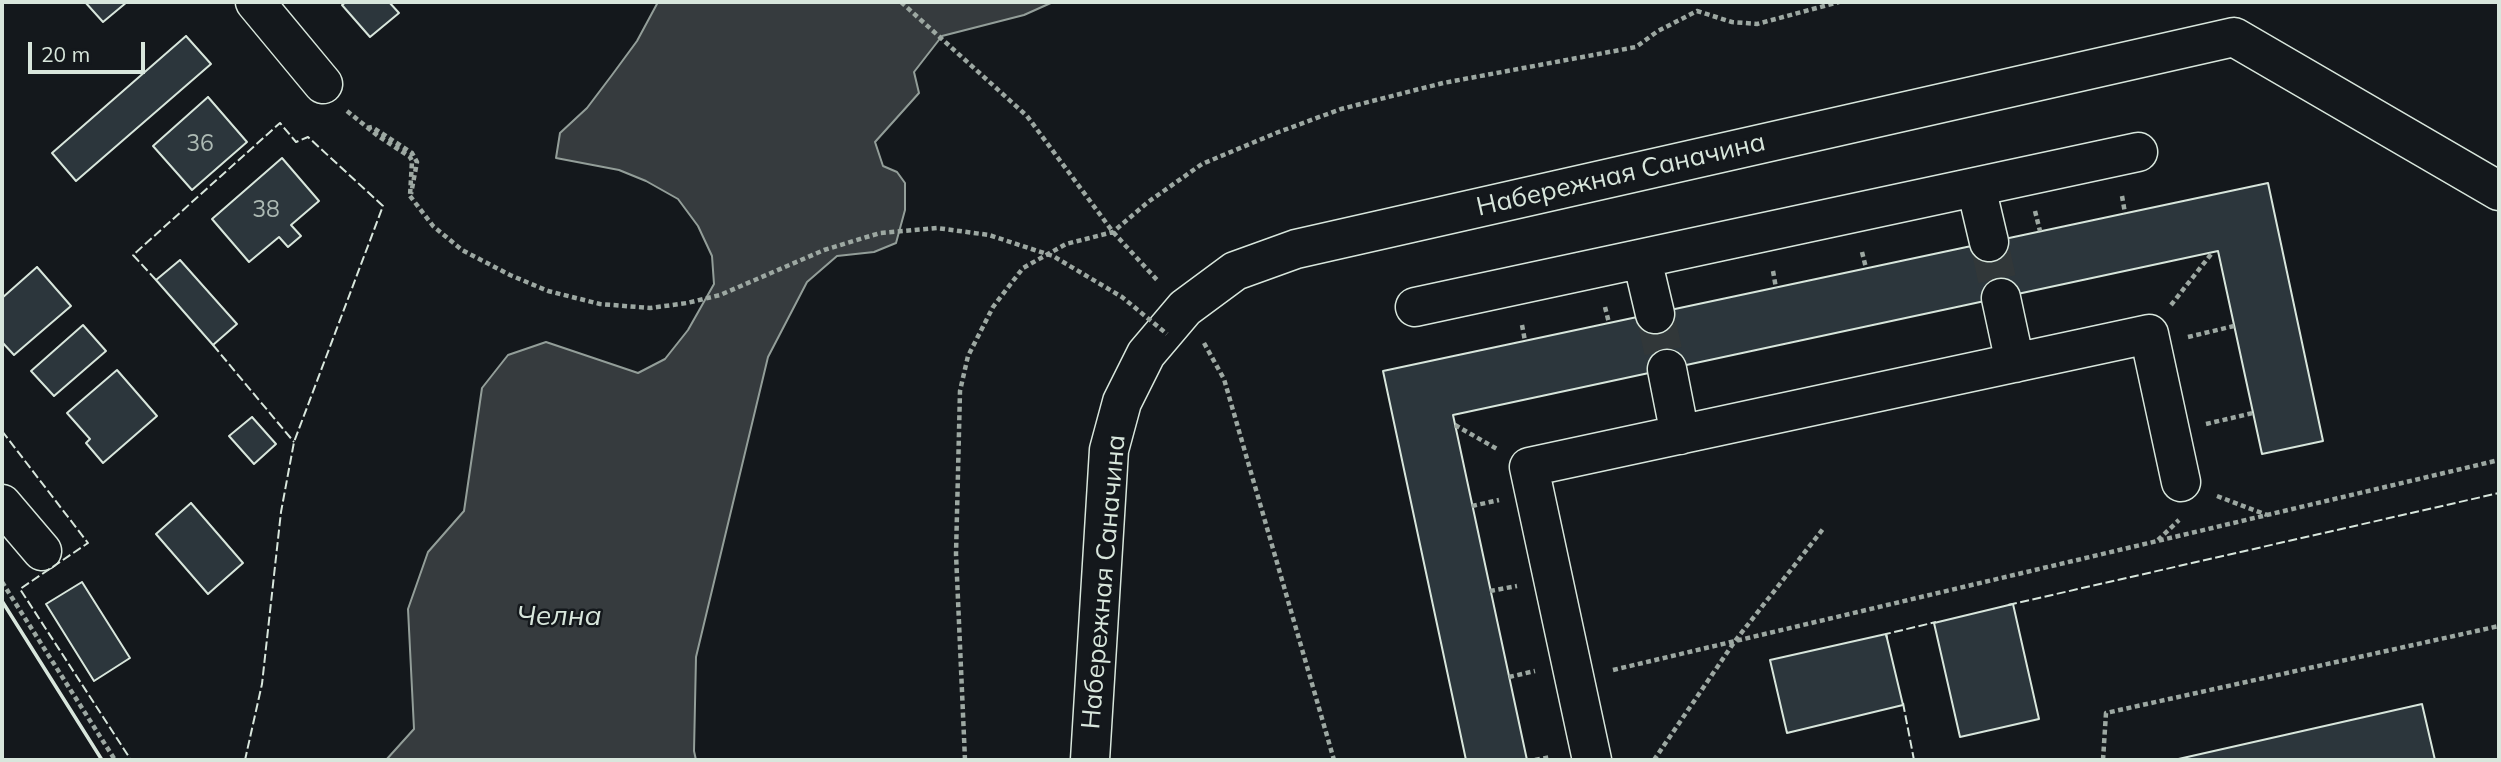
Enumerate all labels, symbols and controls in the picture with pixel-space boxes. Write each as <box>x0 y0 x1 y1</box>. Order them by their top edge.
scale bar <box>32 28 149 72</box>
text: 20 m <box>41 41 90 67</box>
street label: Набережная Саначина <box>1474 127 1768 223</box>
house number: 36 <box>186 130 214 158</box>
house number: 38 <box>252 196 280 224</box>
street label: Набережная Саначина <box>1076 434 1132 730</box>
water label: Челна <box>516 600 602 634</box>

